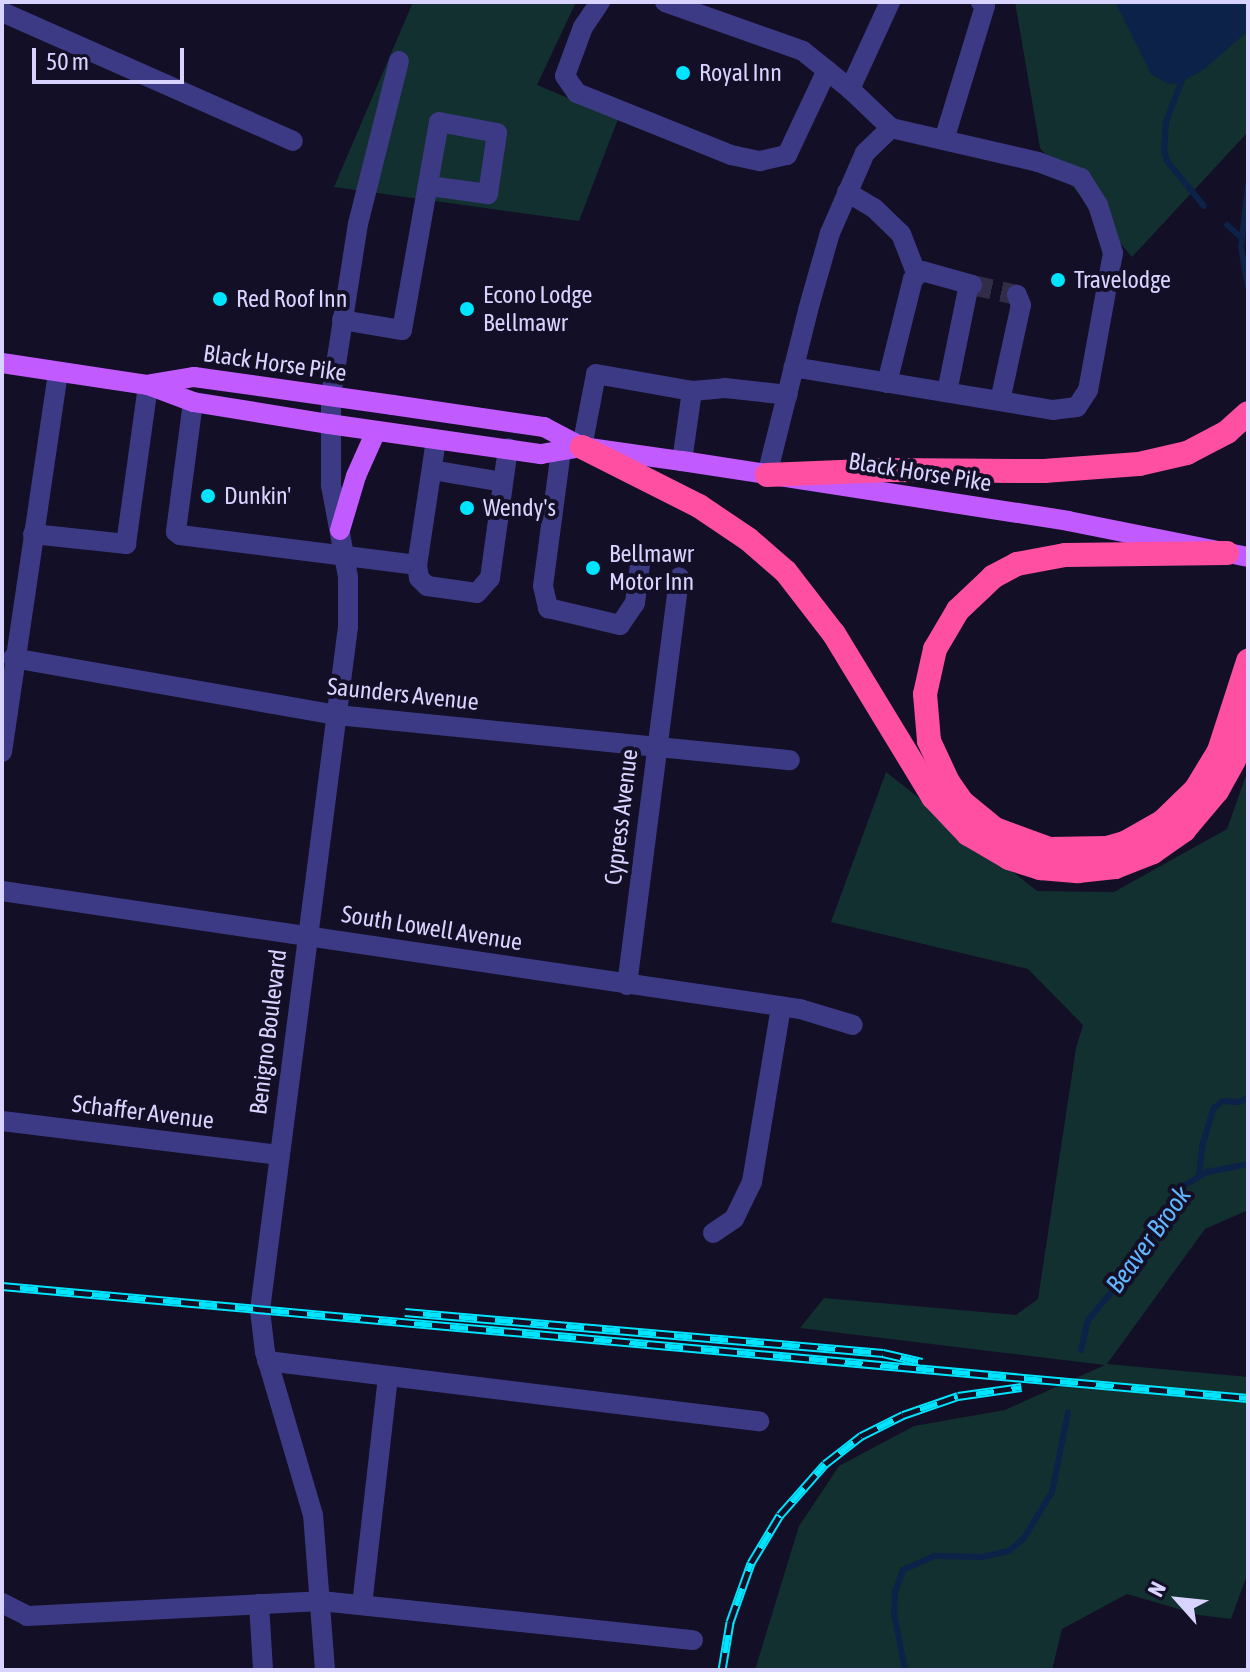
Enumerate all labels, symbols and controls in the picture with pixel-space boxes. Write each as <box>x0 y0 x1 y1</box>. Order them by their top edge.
scale bar <box>36 32 188 82</box>
text: 50 m <box>46 48 89 75</box>
place label: Royal Inn <box>699 59 782 87</box>
marker: Royal Inn <box>674 64 692 82</box>
place label: Travelodge <box>1074 266 1171 294</box>
marker: Travelodge <box>1049 271 1067 289</box>
place label: Econo Lodge Bellmawr <box>483 281 592 337</box>
place label: Red Roof Inn <box>236 285 347 313</box>
marker: Red Roof Inn <box>211 290 229 308</box>
marker: Econo Lodge Bellmawr <box>458 300 476 318</box>
street label: Black Horse Pike <box>202 339 348 387</box>
street label: Black Horse Pike <box>846 446 994 498</box>
place label: Dunkin' <box>224 482 291 510</box>
marker: Dunkin' <box>199 487 217 505</box>
place label: Wendy's <box>483 494 556 522</box>
marker: Wendy's <box>458 499 476 517</box>
place label: Bellmawr Motor Inn <box>609 540 694 596</box>
marker: Bellmawr Motor Inn <box>584 559 602 577</box>
street label: Saunders Avenue <box>326 672 480 716</box>
street label: Cypress Avenue <box>598 747 644 887</box>
street label: South Lowell Avenue <box>340 899 524 957</box>
street label: Benigno Boulevard <box>244 948 292 1116</box>
street label: Schaffer Avenue <box>71 1089 215 1135</box>
water label: Beaver Brook <box>1100 1181 1198 1299</box>
north arrow <box>1138 1560 1218 1640</box>
text: N <box>1142 1577 1171 1601</box>

